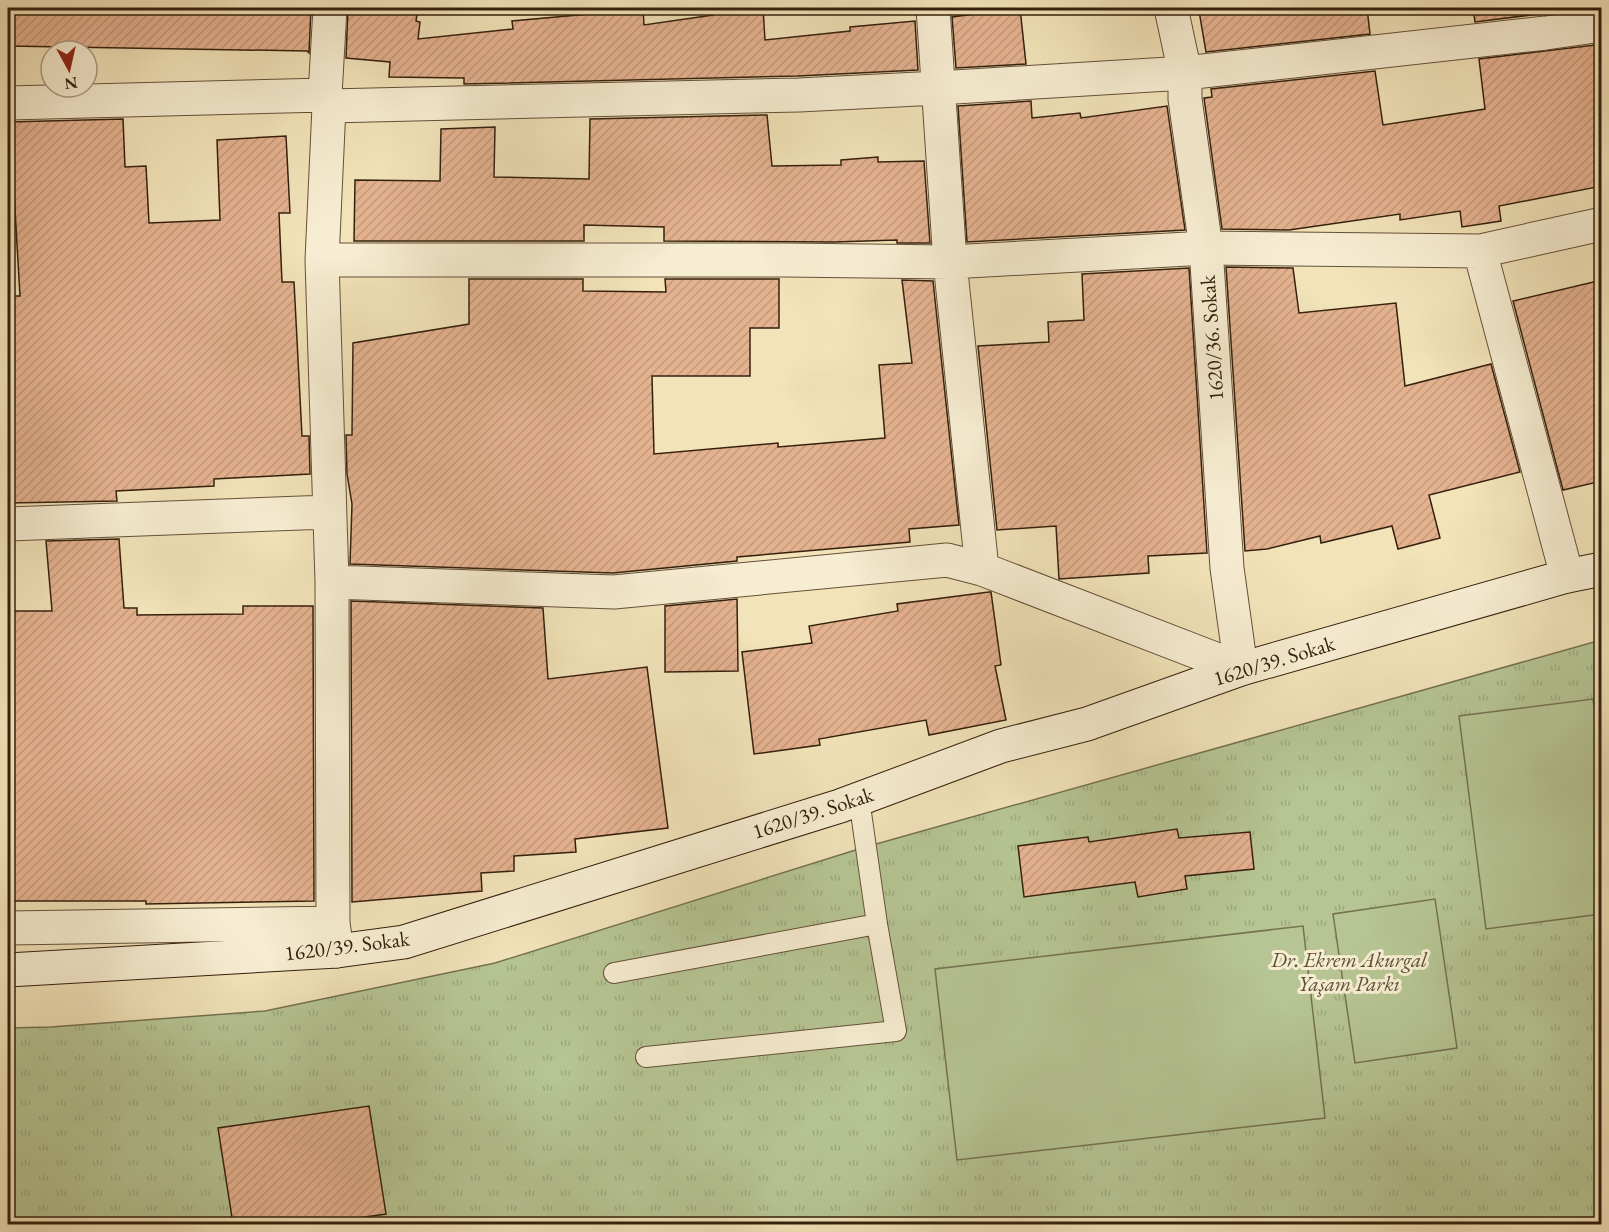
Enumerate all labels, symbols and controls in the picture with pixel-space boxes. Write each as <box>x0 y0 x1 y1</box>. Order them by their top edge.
north arrow <box>39 39 99 99</box>
text: N <box>63 72 79 95</box>
street label: 1620/36. Sokak <box>1194 273 1229 402</box>
street label: 1620/39. Sokak <box>1210 629 1339 692</box>
street label: 1620/39. Sokak <box>749 780 878 845</box>
street label: 1620/39. Sokak <box>283 924 412 967</box>
park label: Dr. Ekrem Akurgal Yaşam Parkı <box>1270 946 1428 997</box>

